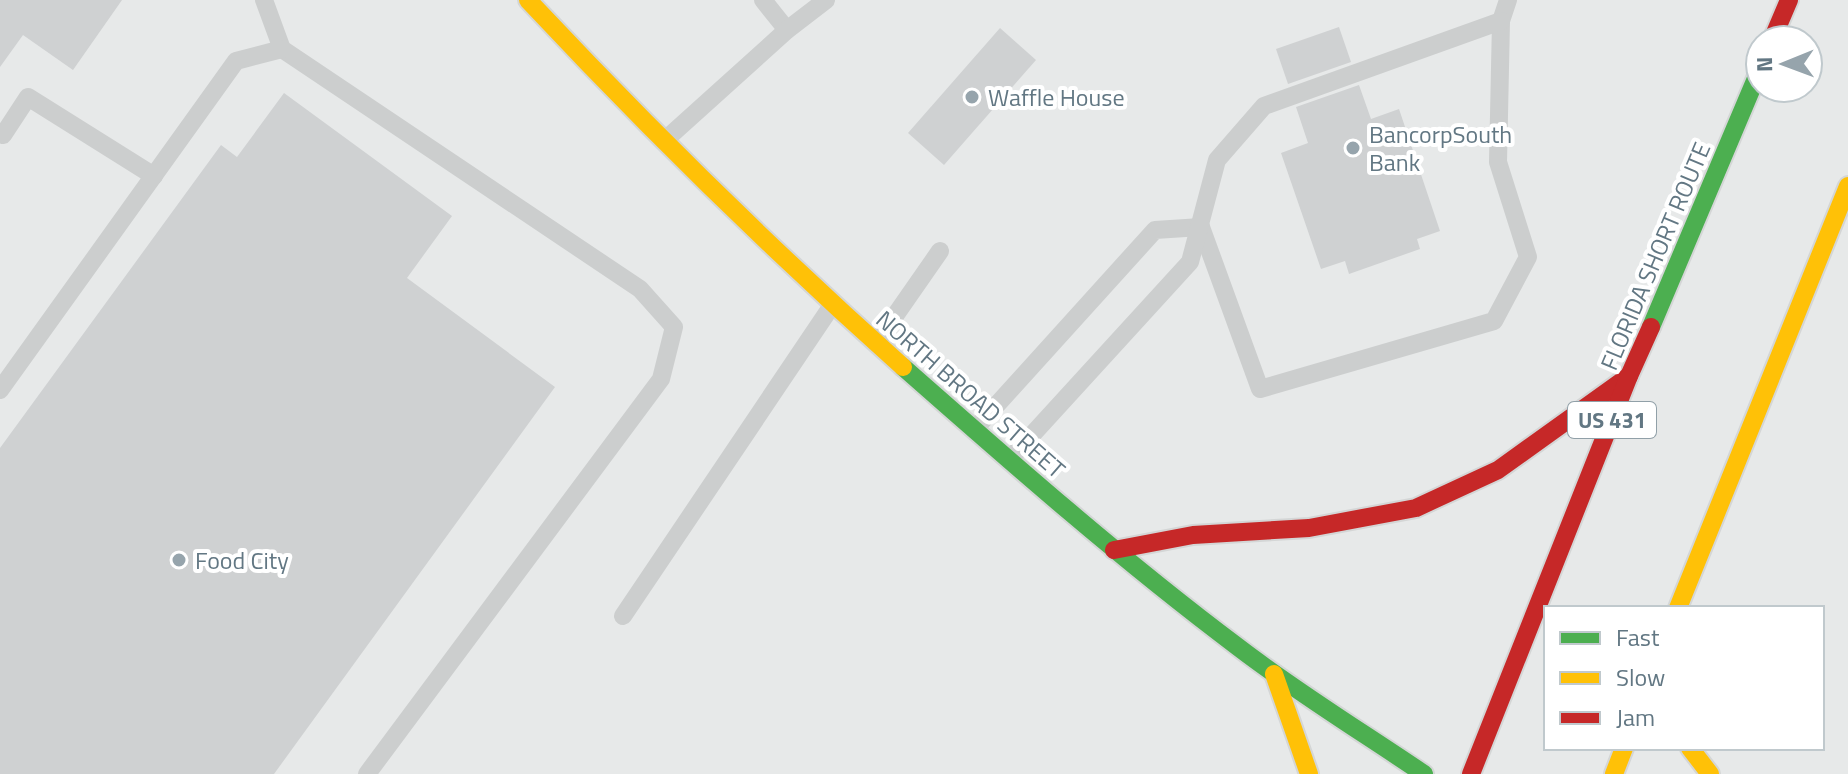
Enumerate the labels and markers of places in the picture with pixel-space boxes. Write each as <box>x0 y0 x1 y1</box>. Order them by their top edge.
place label: Waffle House <box>988 79 1125 115</box>
marker: Waffle House <box>963 88 981 106</box>
place label: BancorpSouth Bank <box>1369 116 1512 180</box>
marker: BancorpSouth Bank <box>1344 139 1362 157</box>
place label: Food City <box>195 542 289 578</box>
marker: Food City <box>170 551 188 569</box>

